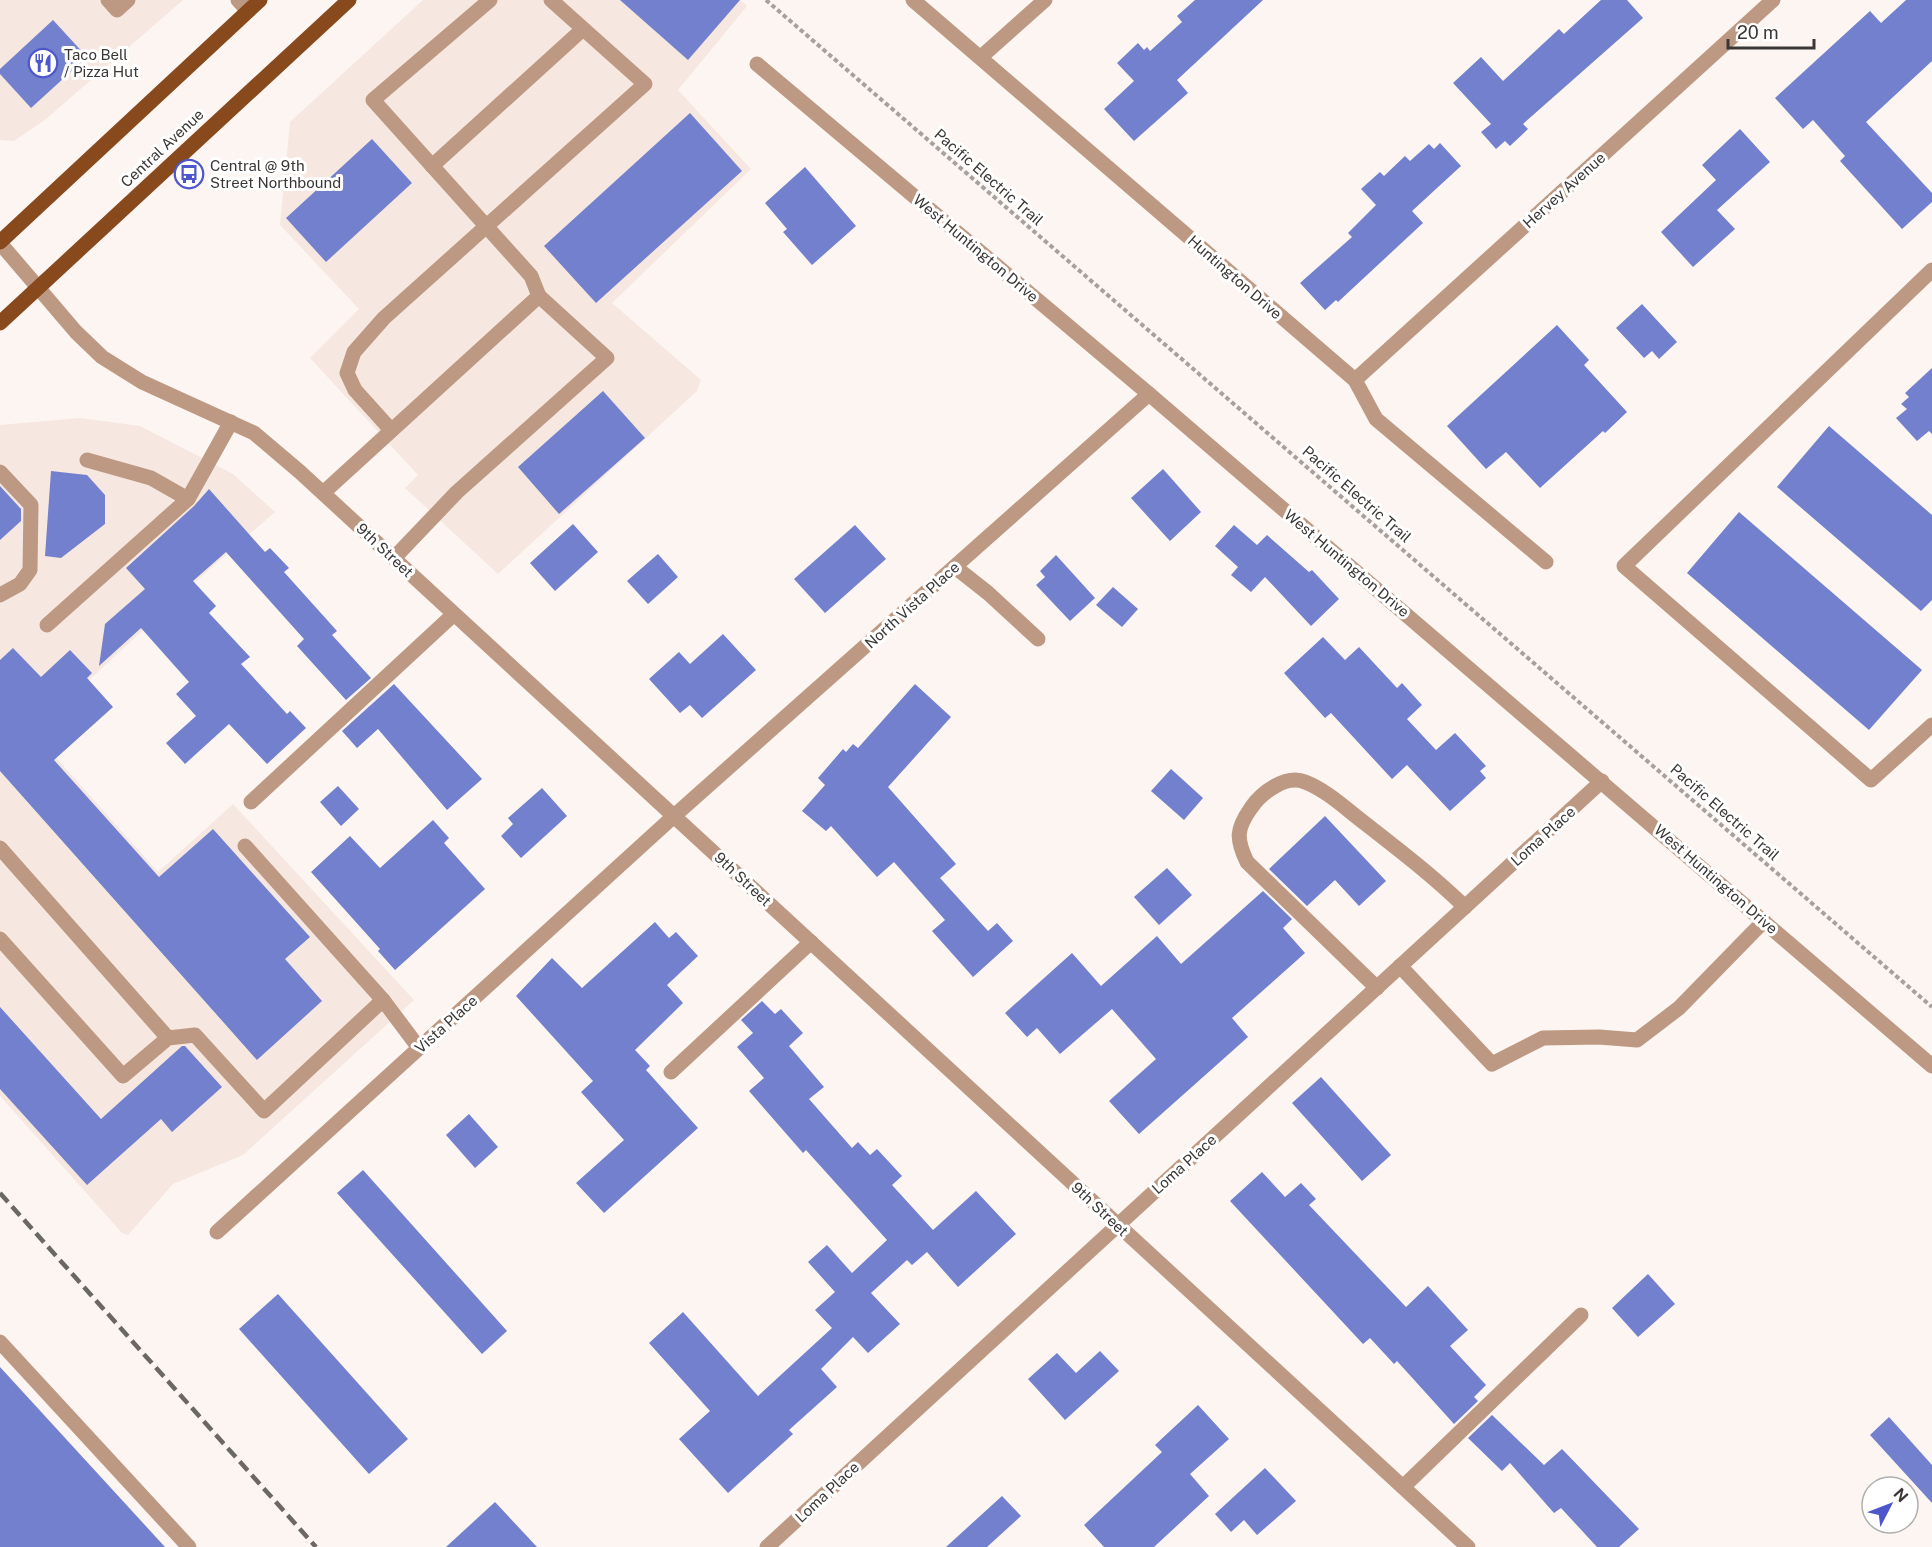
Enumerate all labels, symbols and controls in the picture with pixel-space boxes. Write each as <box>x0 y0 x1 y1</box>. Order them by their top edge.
scale bar <box>1728 12 1814 50</box>
text: 20 m <box>1737 22 1779 43</box>
place label: Taco Bell / Pizza Hut <box>64 46 139 80</box>
restaurant icon: Taco Bell / Pizza Hut <box>27 47 59 79</box>
street label: Central Avenue <box>117 105 207 191</box>
street label: Pacific Electric Trail <box>931 125 1047 229</box>
street label: Hervey Avenue <box>1519 149 1609 231</box>
place label: Central @ 9th Street Northbound <box>210 157 341 191</box>
bus stop icon: Central @ 9th Street Northbound <box>173 158 205 190</box>
street label: West Huntington Drive <box>910 191 1042 305</box>
street label: Huntington Drive <box>1185 232 1285 322</box>
street label: Pacific Electric Trail <box>1299 442 1415 546</box>
street label: West Huntington Drive <box>1281 506 1413 620</box>
street label: 9th Street <box>353 519 417 581</box>
street label: North Vista Place <box>861 558 963 652</box>
street label: Pacific Electric Trail <box>1667 760 1783 864</box>
street label: Loma Place <box>1507 803 1579 869</box>
street label: West Huntington Drive <box>1651 821 1781 937</box>
street label: 9th Street <box>711 848 775 910</box>
street label: Vista Place <box>411 992 481 1056</box>
street label: Loma Place <box>1148 1131 1220 1197</box>
street label: 9th Street <box>1068 1178 1132 1240</box>
street label: Loma Place <box>792 1458 862 1526</box>
north arrow <box>1860 1475 1920 1535</box>
text: N <box>1890 1484 1912 1506</box>

